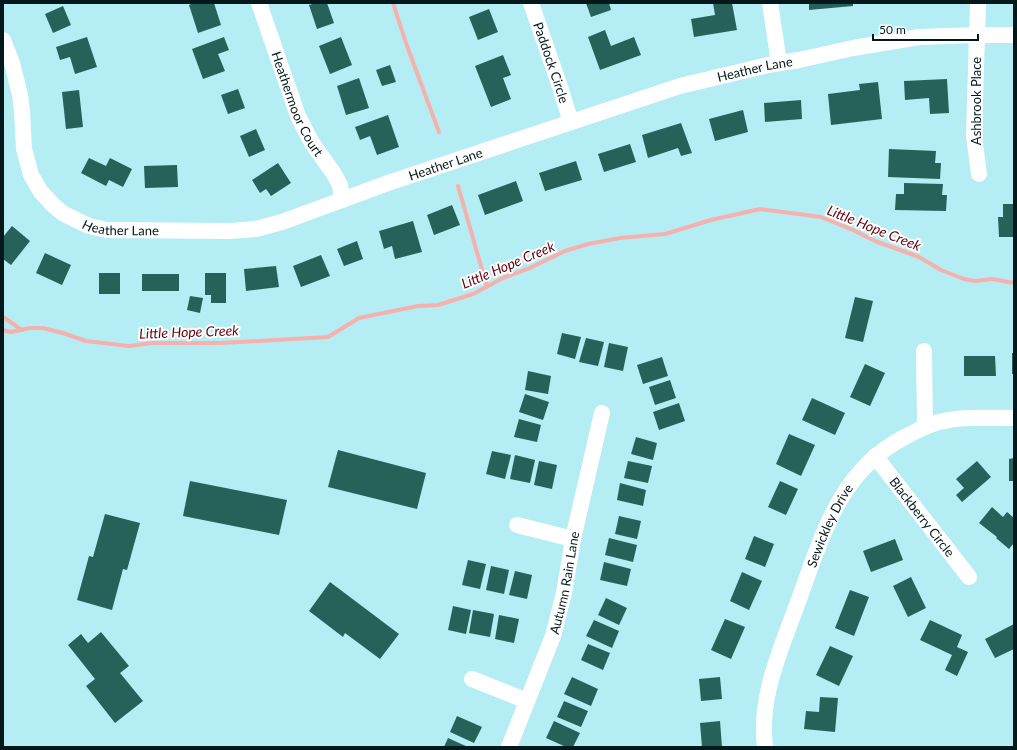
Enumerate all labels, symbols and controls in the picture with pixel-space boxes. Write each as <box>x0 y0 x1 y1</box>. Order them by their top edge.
scale bar <box>873 16 978 42</box>
street label: Paddock Circle <box>530 20 573 105</box>
text: 50 m <box>879 22 906 37</box>
street label: Heathermoor Court <box>268 49 327 160</box>
street label: Heather Lane <box>715 53 794 85</box>
street label: Ashbrook Place <box>968 57 984 145</box>
street label: Heather Lane <box>406 144 485 184</box>
water label: Little Hope Creek <box>825 201 924 254</box>
street label: Heather Lane <box>80 216 159 238</box>
water label: Little Hope Creek <box>459 237 557 292</box>
water label: Little Hope Creek <box>139 321 239 342</box>
street label: Blackberry Circle <box>886 474 958 560</box>
street label: Sewickley Drive <box>803 481 856 569</box>
street label: Autumn Rain Lane <box>546 529 583 636</box>

